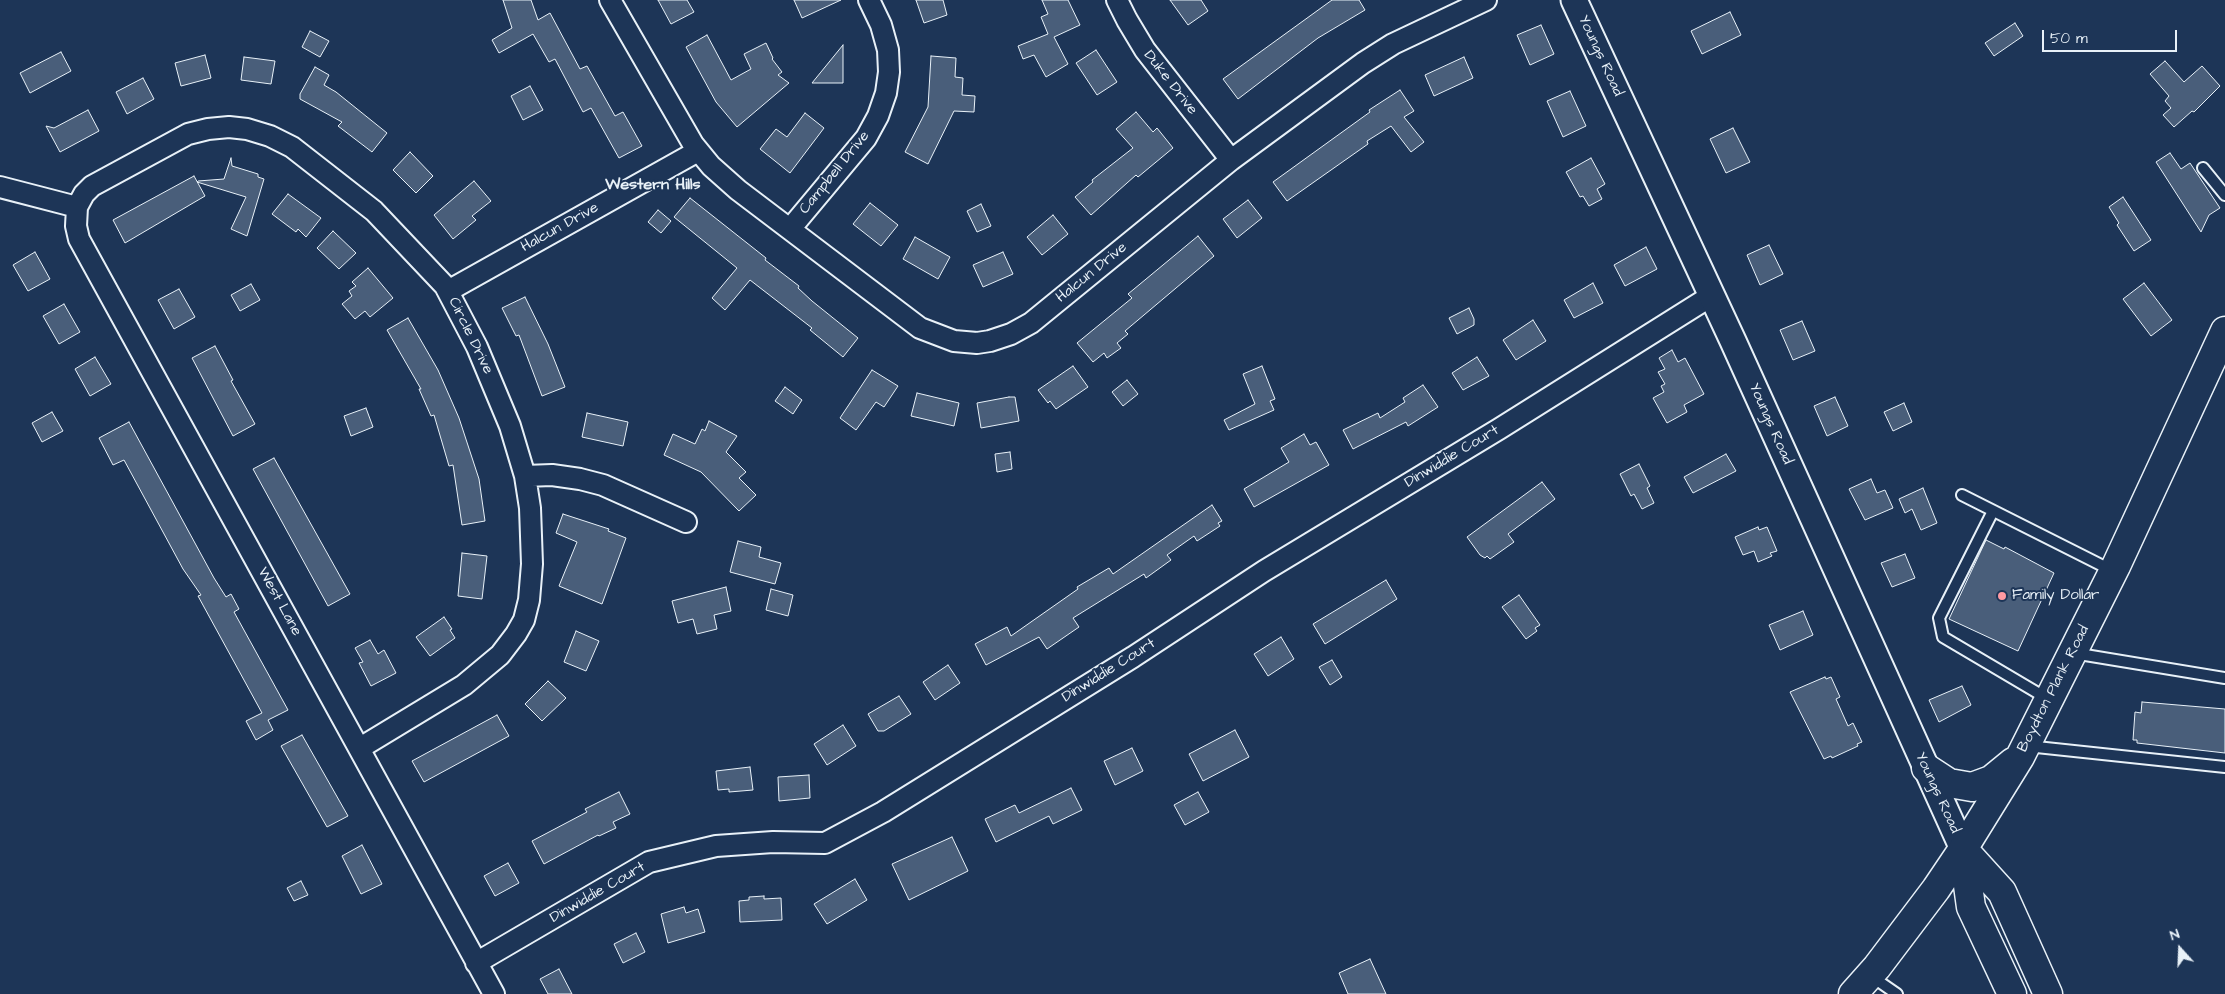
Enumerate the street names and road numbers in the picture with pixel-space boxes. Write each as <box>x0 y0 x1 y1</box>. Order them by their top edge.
street label: Youngs Road <box>1573 13 1627 99</box>
street label: Duke Drive <box>1139 47 1201 119</box>
street label: Campbell Drive <box>796 128 874 218</box>
street label: Halcun Drive <box>518 199 602 257</box>
street label: Halcun Drive <box>1053 239 1131 307</box>
street label: Circle Drive <box>444 295 496 377</box>
street label: Youngs Road <box>1744 380 1796 468</box>
street label: Dinwiddie Court <box>1402 422 1502 492</box>
street label: West Lane <box>253 565 305 639</box>
street label: Boydton Plank Road <box>2014 623 2094 755</box>
street label: Dinwiddie Court <box>1059 635 1159 707</box>
street label: Youngs Road <box>1910 750 1964 836</box>
street label: Dinwiddie Court <box>547 859 649 927</box>

